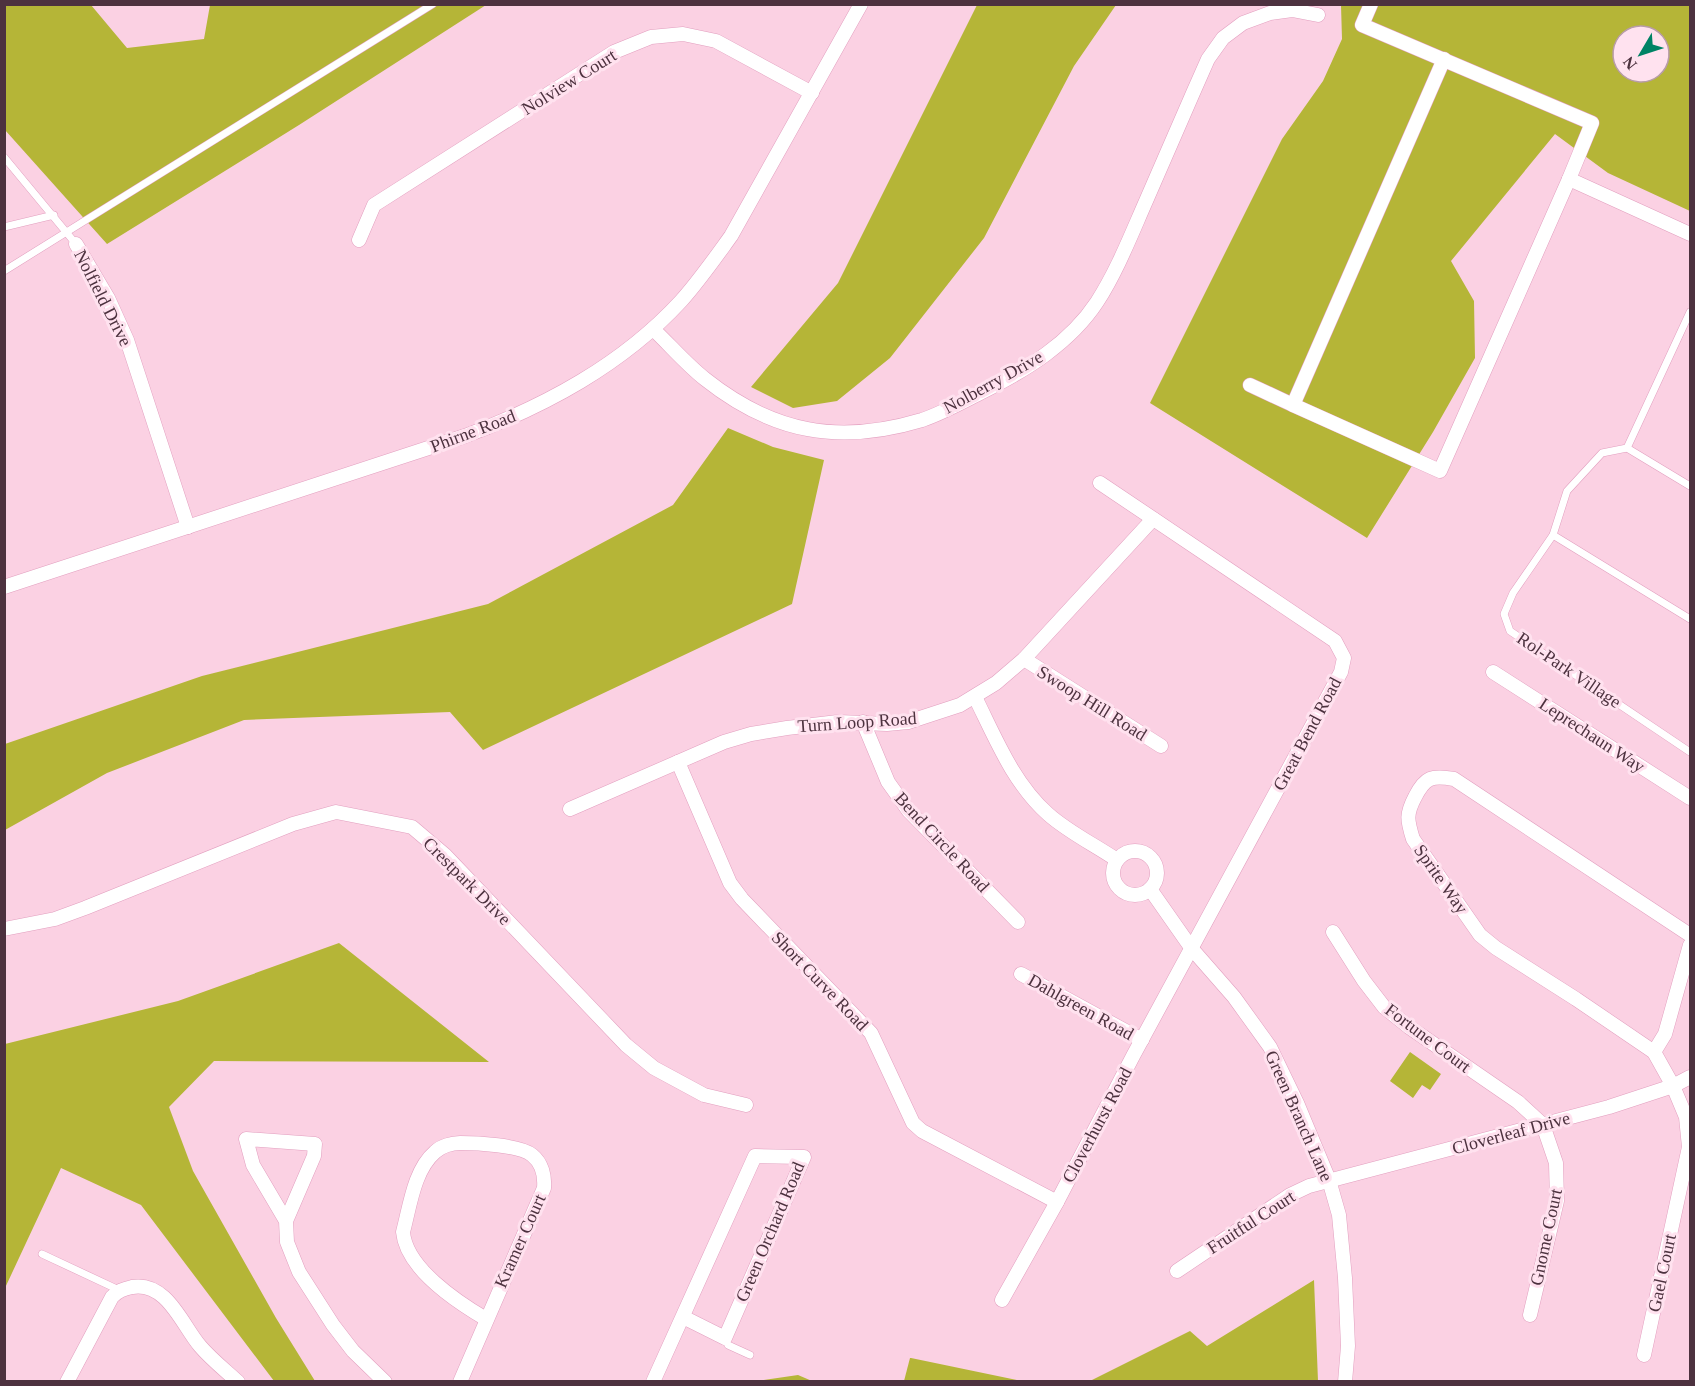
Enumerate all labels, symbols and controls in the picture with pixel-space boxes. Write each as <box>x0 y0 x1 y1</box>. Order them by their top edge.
north arrow <box>1611 24 1671 84</box>
street label: Nolview Court <box>518 45 620 119</box>
text: N <box>1619 53 1640 73</box>
street label: Nolfield Drive <box>70 246 136 350</box>
street label: Nolberry Drive <box>940 346 1046 418</box>
street label: Phirne Road <box>428 406 518 456</box>
street label: Rol-Park Village <box>1513 628 1625 712</box>
street label: Swoop Hill Road <box>1034 661 1150 745</box>
street label: Great Bend Road <box>1269 674 1345 794</box>
street label: Leprechaun Way <box>1536 693 1648 777</box>
street label: Turn Loop Road <box>797 708 917 736</box>
street label: Bend Circle Road <box>891 788 993 896</box>
street label: Crestpark Drive <box>419 833 515 929</box>
street label: Sprite Way <box>1410 841 1472 917</box>
street label: Short Curve Road <box>768 927 872 1035</box>
street label: Dahlgreen Road <box>1025 970 1137 1044</box>
street label: Fortune Court <box>1381 999 1475 1077</box>
street label: Green Branch Lane <box>1261 1048 1337 1184</box>
street label: Cloverhurst Road <box>1058 1064 1136 1186</box>
street label: Cloverleaf Drive <box>1450 1108 1572 1158</box>
street label: Green Orchard Road <box>732 1159 808 1305</box>
street label: Fruitful Court <box>1203 1186 1299 1258</box>
street label: Gnome Court <box>1526 1187 1566 1287</box>
street label: Kramer Court <box>490 1191 550 1291</box>
street label: Gael Court <box>1644 1232 1680 1314</box>

